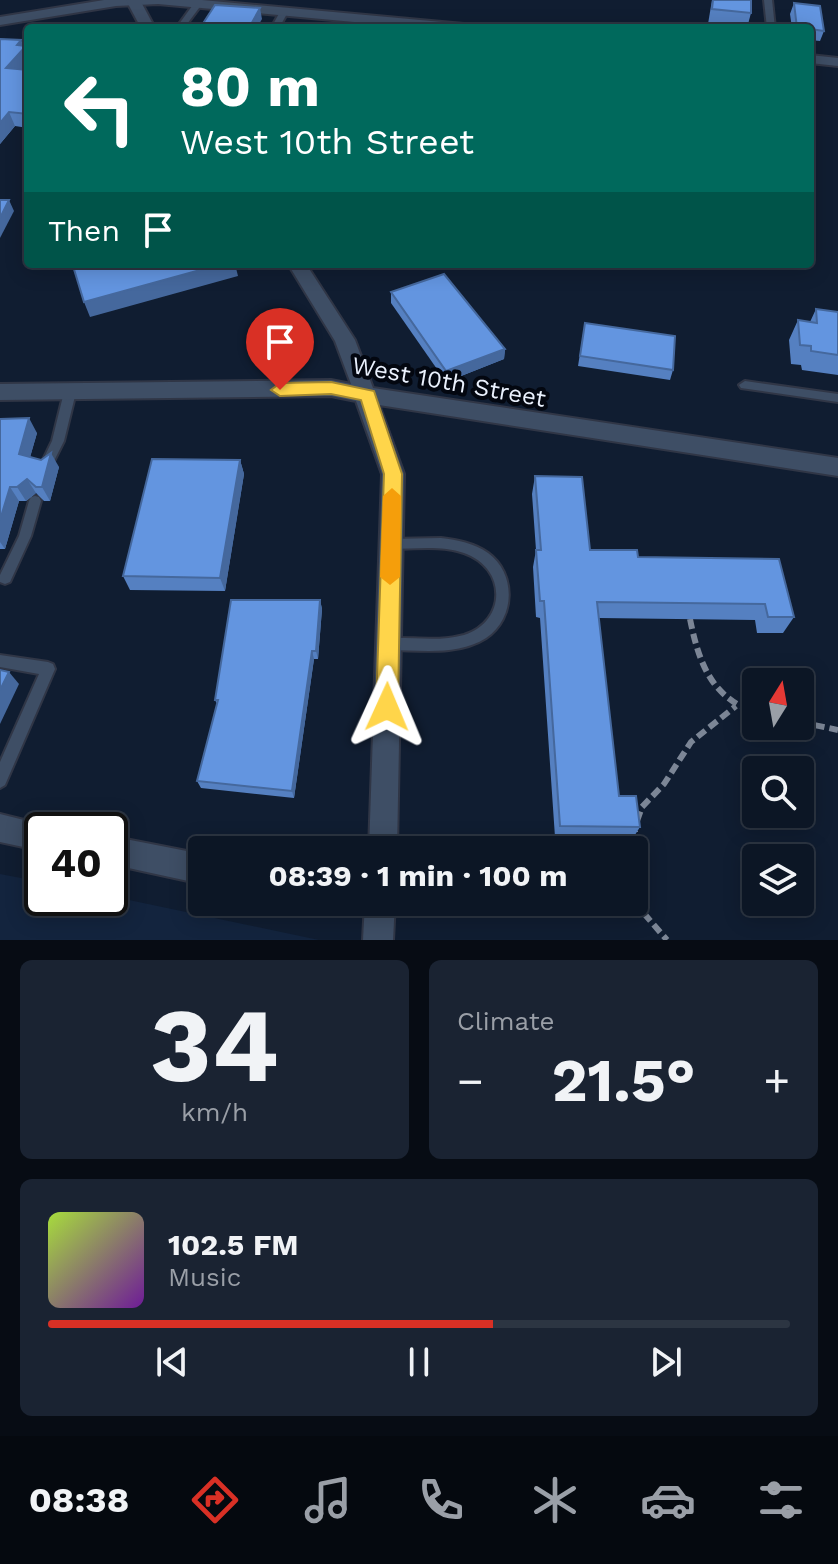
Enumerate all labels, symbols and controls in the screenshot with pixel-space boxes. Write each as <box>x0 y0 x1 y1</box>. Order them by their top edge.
text: 80 m <box>180 54 320 120</box>
icon: left <box>48 56 152 160</box>
text: West 10th Street <box>180 121 474 163</box>
icon: arrive <box>136 208 180 252</box>
text: Then <box>48 213 120 248</box>
pin <box>246 308 314 390</box>
icon: arrive <box>258 320 302 364</box>
street label: West 10th Street <box>350 351 548 413</box>
position arrow <box>345 665 429 749</box>
north arrow <box>742 668 814 740</box>
map controls <box>742 668 814 916</box>
button: search <box>742 756 814 828</box>
speed limit sign: 40 <box>24 812 128 916</box>
button: layers <box>742 844 814 916</box>
text: 08:39 · 1 min · 100 m <box>268 858 568 893</box>
text: 34 <box>150 984 279 1106</box>
text: Climate <box>457 1006 555 1036</box>
text: 21.5° <box>552 1045 695 1116</box>
text: − <box>457 1055 484 1107</box>
text: + <box>763 1055 790 1107</box>
text: km/h <box>181 1097 248 1127</box>
text: 102.5 FM <box>168 1227 299 1262</box>
text: Music <box>168 1262 241 1292</box>
icon: previous <box>150 1340 194 1384</box>
icon: pause <box>397 1340 441 1384</box>
icon: next <box>644 1340 688 1384</box>
icon: directions <box>187 1472 243 1528</box>
icon: music <box>300 1472 356 1528</box>
icon: phone <box>413 1472 469 1528</box>
icon: climate <box>527 1472 583 1528</box>
icon: car <box>640 1472 696 1528</box>
icon: filters <box>753 1472 809 1528</box>
text: 08:38 <box>29 1479 129 1521</box>

